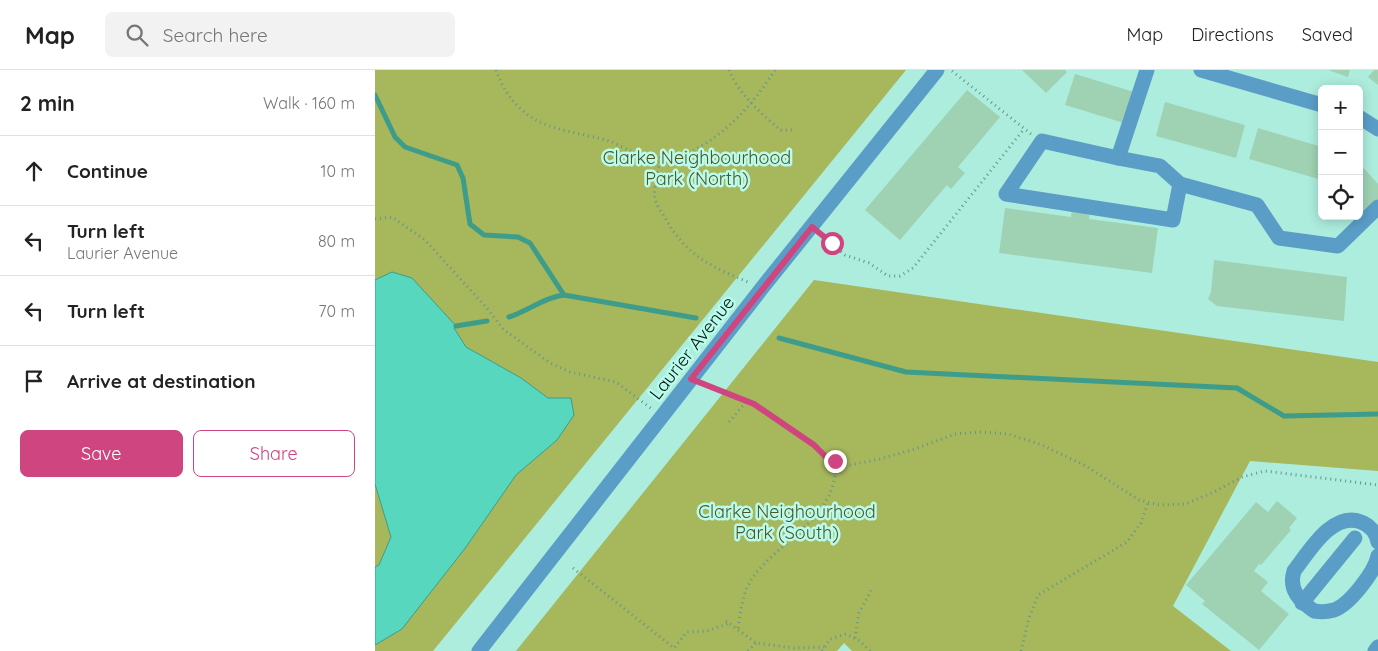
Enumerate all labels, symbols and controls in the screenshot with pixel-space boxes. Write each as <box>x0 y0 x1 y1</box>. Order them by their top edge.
search box <box>105 12 455 57</box>
text: Map <box>25 20 75 50</box>
icon: search <box>123 21 151 49</box>
text: Search here <box>163 23 268 47</box>
text: Map <box>1126 23 1163 46</box>
text: Directions <box>1191 23 1274 46</box>
text: Saved <box>1302 23 1353 46</box>
map controls <box>1318 85 1363 220</box>
button: + <box>1318 85 1363 130</box>
text: 2 min <box>20 90 75 116</box>
text: Walk · 160 m <box>263 93 355 113</box>
button: − <box>1318 130 1363 175</box>
park label: Clarke Neighbourhood Park (North) <box>603 146 791 190</box>
icon: ahead <box>20 157 48 185</box>
text: Continue <box>67 159 148 183</box>
text: 10 m <box>321 161 355 181</box>
button: locate <box>1318 175 1363 220</box>
text: Turn left <box>67 219 145 243</box>
icon: left <box>20 227 48 255</box>
text: 80 m <box>318 231 355 251</box>
route start <box>821 232 844 255</box>
text: Laurier Avenue <box>67 243 178 263</box>
street label: Laurier Avenue <box>644 291 739 404</box>
icon: left <box>20 297 48 325</box>
text: Turn left <box>67 299 145 323</box>
text: 70 m <box>318 301 355 321</box>
icon: arrive <box>20 367 48 395</box>
text: Arrive at destination <box>67 369 256 393</box>
button: Save <box>20 430 183 477</box>
button: Share <box>193 430 355 477</box>
route end <box>824 450 847 473</box>
park label: Clarke Neighourhood Park (South) <box>698 500 876 544</box>

